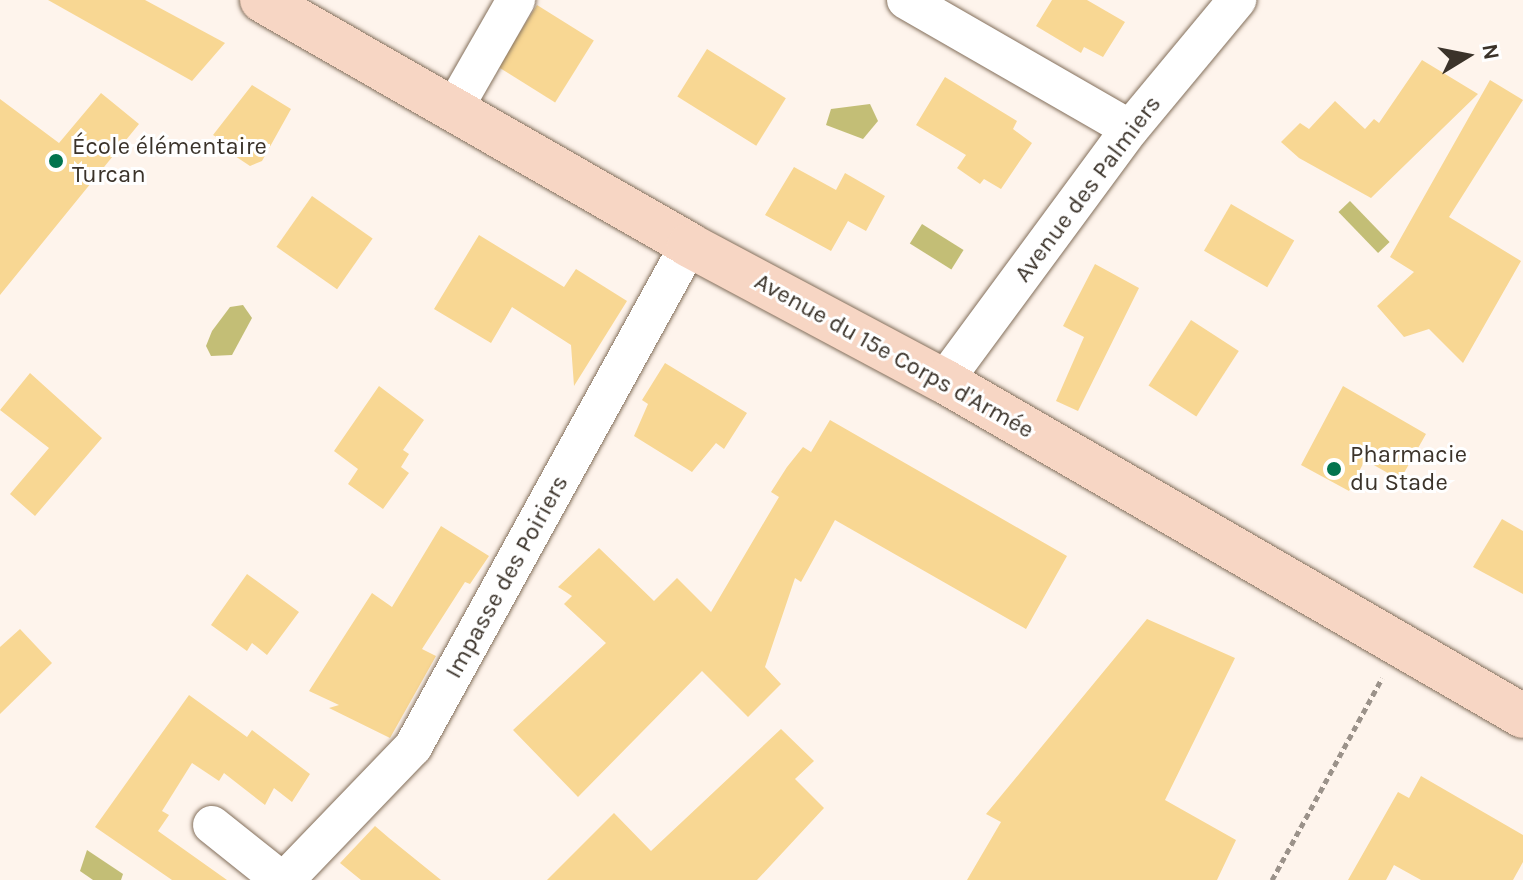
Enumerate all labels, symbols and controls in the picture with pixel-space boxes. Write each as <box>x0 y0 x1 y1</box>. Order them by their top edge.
north arrow <box>1427 16 1507 96</box>
text: N <box>1476 42 1505 62</box>
street label: Avenue des Palmiers <box>1009 90 1167 288</box>
place label: École élémentaire Turcan <box>72 133 267 189</box>
marker: École élémentaire Turcan <box>47 152 65 170</box>
street label: Avenue du 15e Corps d'Armée <box>749 267 1039 445</box>
place label: Pharmacie du Stade <box>1350 441 1467 497</box>
marker: Pharmacie du Stade <box>1325 460 1343 478</box>
street label: Impasse des Poiriers <box>439 471 575 683</box>

